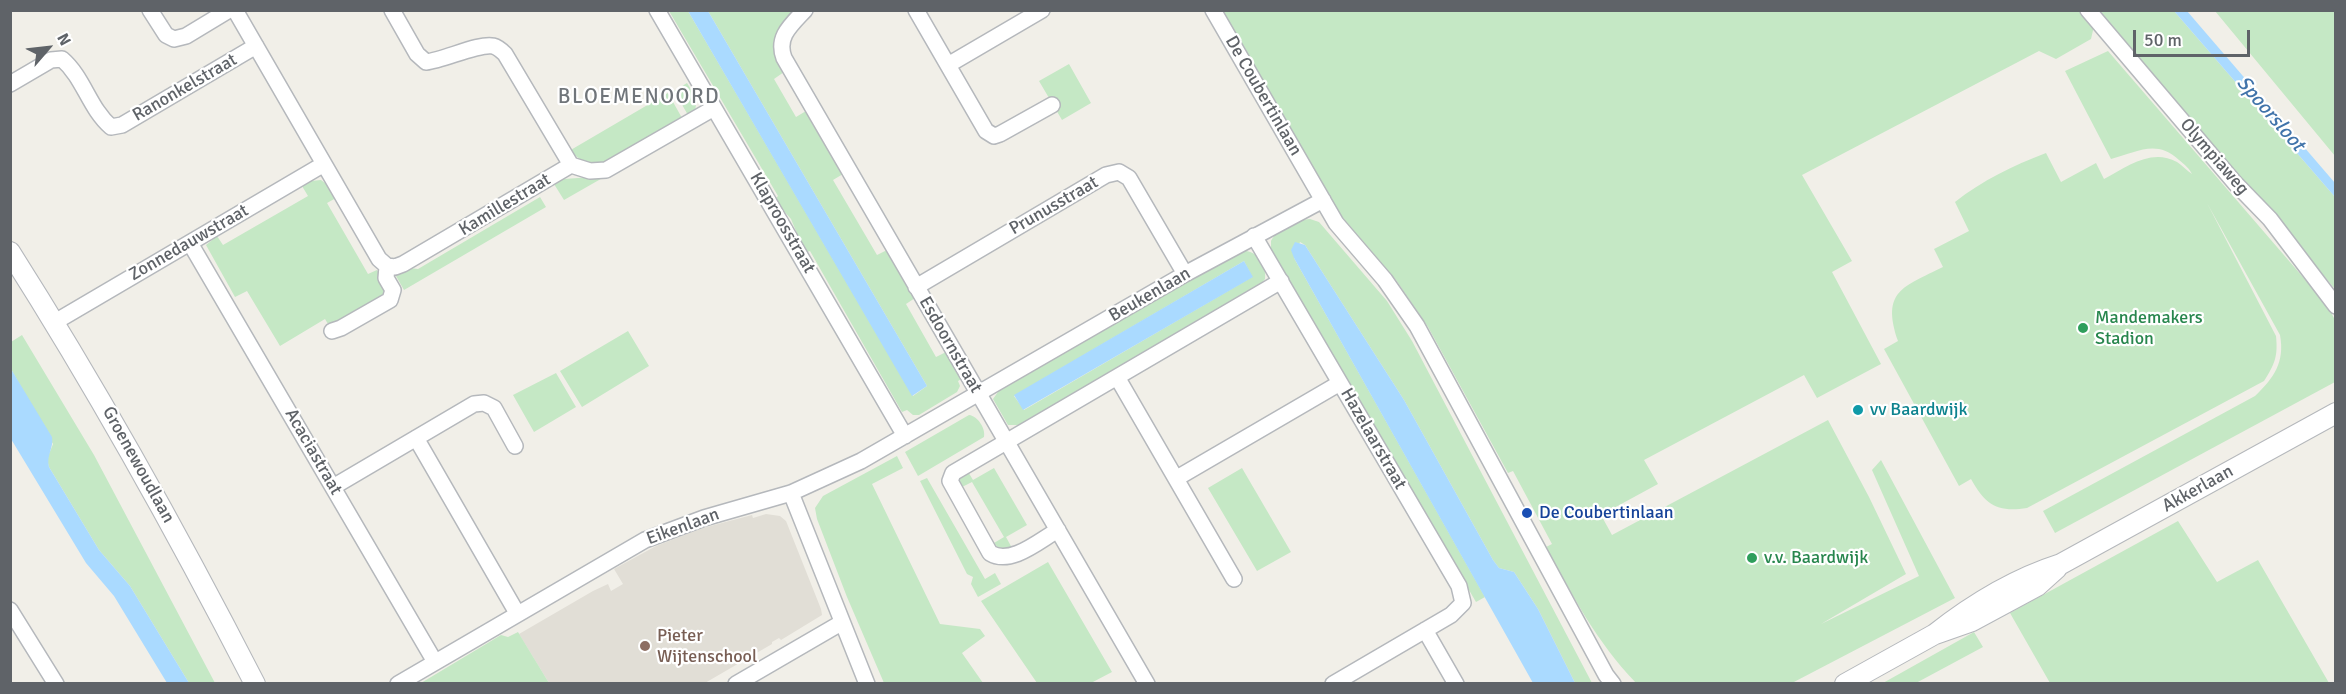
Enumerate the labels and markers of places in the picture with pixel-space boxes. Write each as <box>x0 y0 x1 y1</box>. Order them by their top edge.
place label: Mandemakers Stadion <box>2095 307 2203 350</box>
marker: Mandemakers Stadion <box>2076 321 2090 335</box>
place label: vv Baardwijk <box>1870 399 1968 421</box>
marker: vv Baardwijk <box>1851 403 1865 417</box>
place label: De Coubertinlaan <box>1539 502 1674 524</box>
marker: De Coubertinlaan <box>1520 506 1534 520</box>
place label: v.v. Baardwijk <box>1764 547 1868 569</box>
marker: v.v. Baardwijk <box>1745 551 1759 565</box>
place label: Pieter Wijtenschool <box>657 625 757 668</box>
marker: Pieter Wijtenschool <box>638 639 652 653</box>

